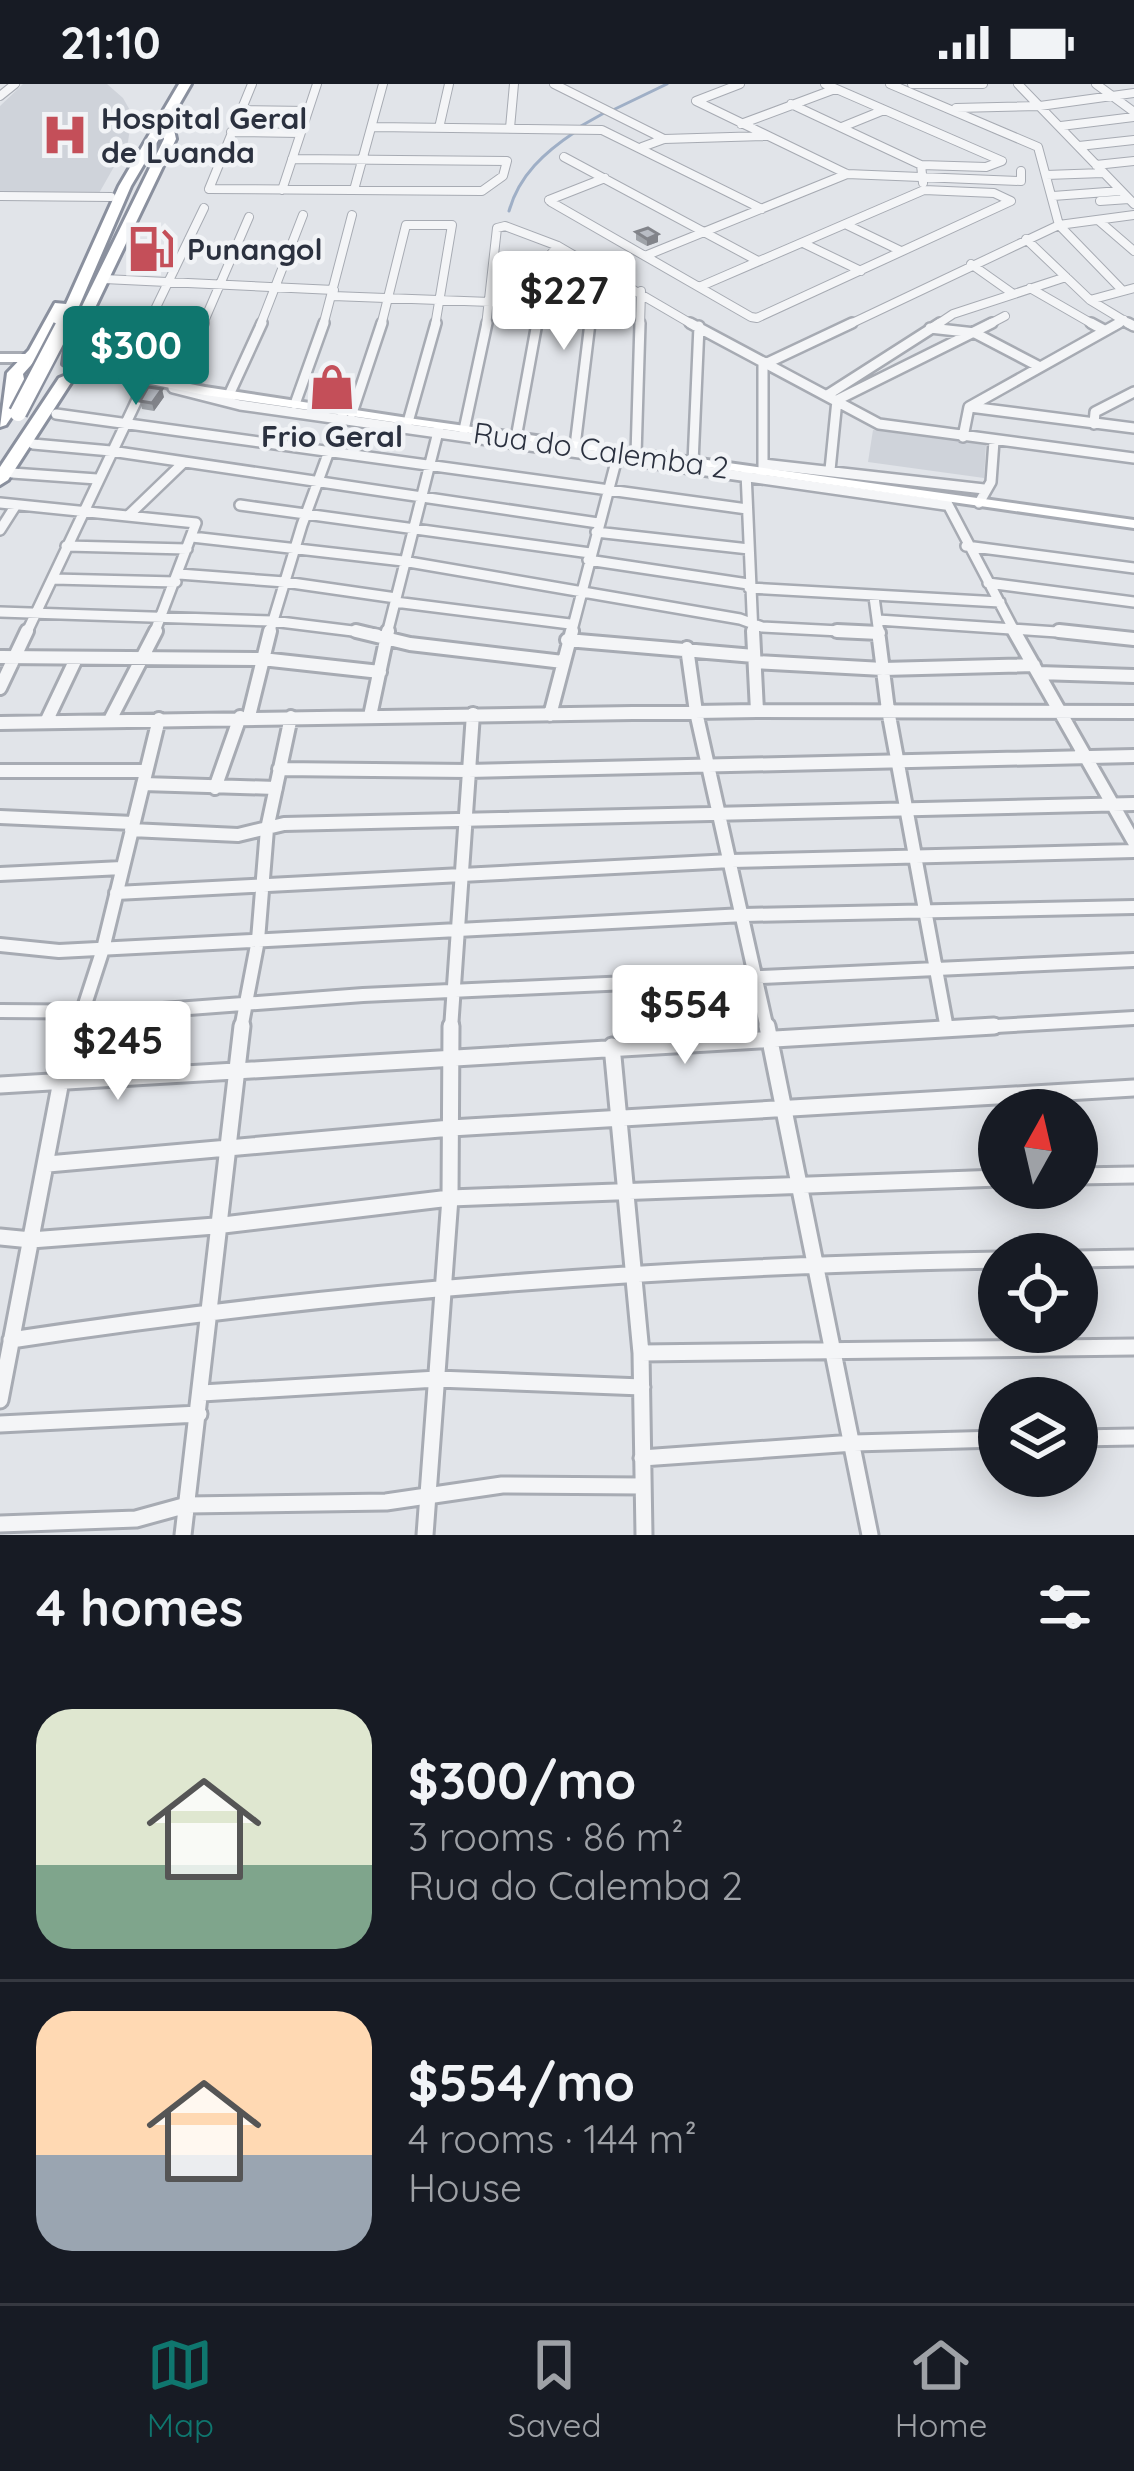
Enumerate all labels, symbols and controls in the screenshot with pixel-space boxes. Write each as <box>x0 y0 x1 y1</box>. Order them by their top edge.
text: 21:10 <box>60 14 161 70</box>
place label: Hospital Geral de Luanda <box>101 99 307 171</box>
hospital icon: Hospital Geral de Luanda <box>40 110 90 160</box>
fuel station icon: Punangol <box>126 224 176 274</box>
place label: Punangol <box>187 230 323 268</box>
pin: $227 <box>493 251 635 353</box>
text: $227 <box>519 265 609 314</box>
pin: $300 <box>65 306 207 408</box>
text: $300 <box>90 320 182 369</box>
shop icon: Frio Geral <box>307 362 357 412</box>
street label: Rua do Calemba 2 <box>471 413 731 487</box>
place label: Frio Geral <box>261 417 403 455</box>
pin: $554 <box>614 965 756 1067</box>
text: $554 <box>639 979 731 1028</box>
pin: $245 <box>47 1001 189 1103</box>
text: $245 <box>73 1015 163 1064</box>
north arrow <box>978 1089 1098 1209</box>
map controls <box>978 1089 1098 1497</box>
button: locate <box>978 1233 1098 1353</box>
button: layers <box>978 1377 1098 1497</box>
icon: filters <box>1032 1574 1098 1640</box>
text: 4 homes <box>36 1575 244 1639</box>
text: $300/mo <box>408 1748 636 1812</box>
icon: home <box>132 1757 276 1901</box>
text: 3 rooms · 86 m² <box>408 1812 684 1861</box>
text: Rua do Calemba 2 <box>408 1861 743 1910</box>
text: $554/mo <box>408 2050 635 2114</box>
icon: home <box>132 2059 276 2203</box>
text: 4 rooms · 144 m² <box>408 2114 697 2163</box>
text: House <box>408 2163 522 2212</box>
tab: Map <box>147 2332 214 2445</box>
tab: Saved <box>507 2332 601 2445</box>
tab: Home <box>895 2332 987 2445</box>

